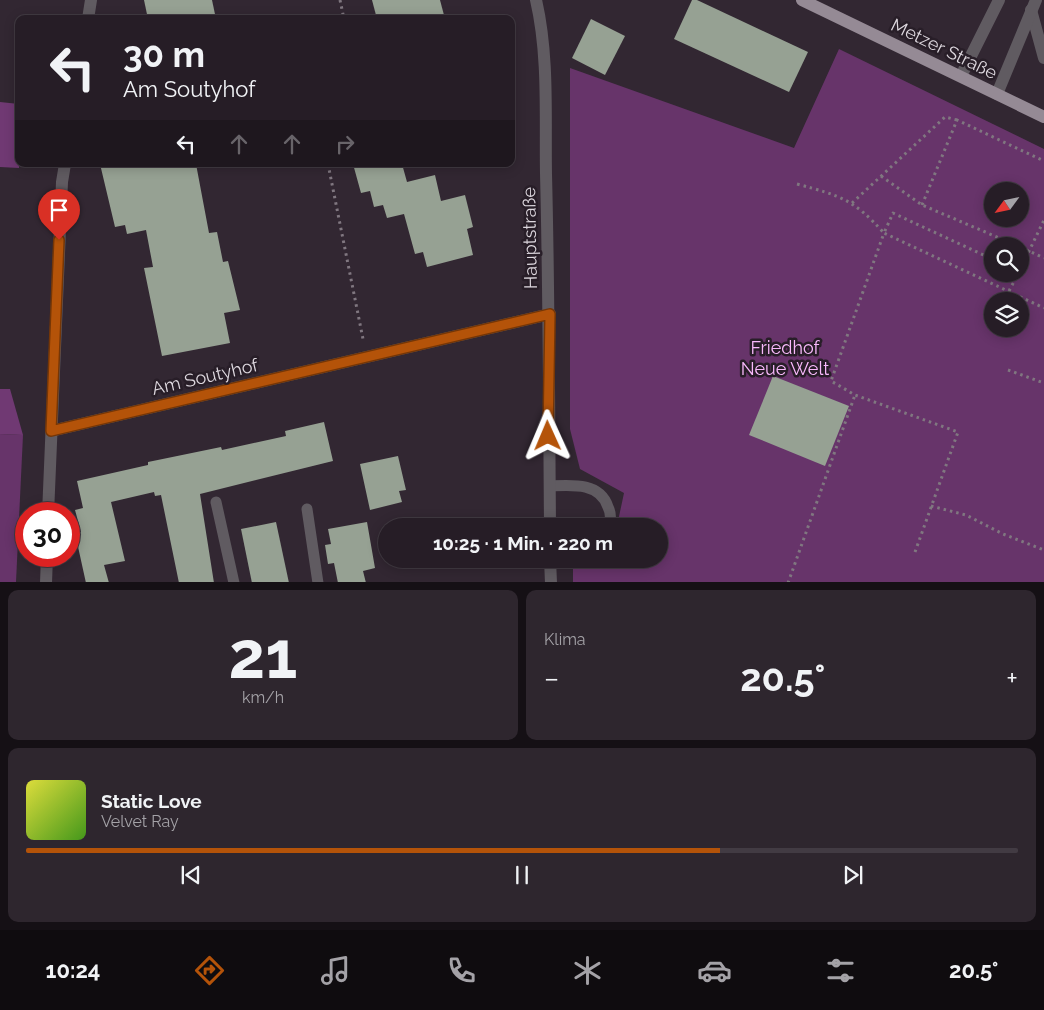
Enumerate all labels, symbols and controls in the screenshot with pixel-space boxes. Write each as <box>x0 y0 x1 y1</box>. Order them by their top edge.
street label: Metzer Straße <box>888 14 1001 83</box>
text: 30 m <box>123 34 205 75</box>
icon: left <box>40 35 105 100</box>
text: Am Soutyhof <box>123 76 256 102</box>
icon: left <box>172 130 200 158</box>
icon: ahead <box>225 130 253 158</box>
icon: ahead <box>278 130 306 158</box>
icon: right <box>331 130 359 158</box>
north arrow <box>984 182 1029 228</box>
map controls <box>984 182 1029 337</box>
street label: Hauptstraße <box>518 186 541 289</box>
pin <box>38 189 80 240</box>
icon: arrive <box>45 196 73 224</box>
button: search <box>984 237 1029 282</box>
button: layers <box>984 292 1029 337</box>
park label: Friedhof Neue Welt <box>741 337 829 379</box>
street label: Am Soutyhof <box>150 354 261 399</box>
position arrow <box>521 409 573 461</box>
speed limit sign: 30 <box>15 502 80 567</box>
text: 10:25 · 1 Min. · 220 m <box>433 532 613 554</box>
text: 21 <box>229 617 297 693</box>
text: Klima <box>544 630 586 649</box>
text: 20.5° <box>740 655 825 700</box>
text: − <box>544 662 559 695</box>
text: + <box>1006 662 1018 695</box>
text: km/h <box>242 688 284 707</box>
text: Static Love <box>101 790 202 812</box>
text: Velvet Ray <box>101 812 179 831</box>
icon: previous <box>177 861 205 889</box>
icon: pause <box>508 861 536 889</box>
icon: next <box>839 861 867 889</box>
icon: directions <box>192 953 227 988</box>
icon: music <box>318 953 353 988</box>
icon: phone <box>444 953 479 988</box>
icon: climate <box>570 953 605 988</box>
icon: car <box>697 953 732 988</box>
icon: filters <box>823 953 858 988</box>
text: 10:24 <box>46 957 100 983</box>
text: 20.5° <box>949 957 998 983</box>

